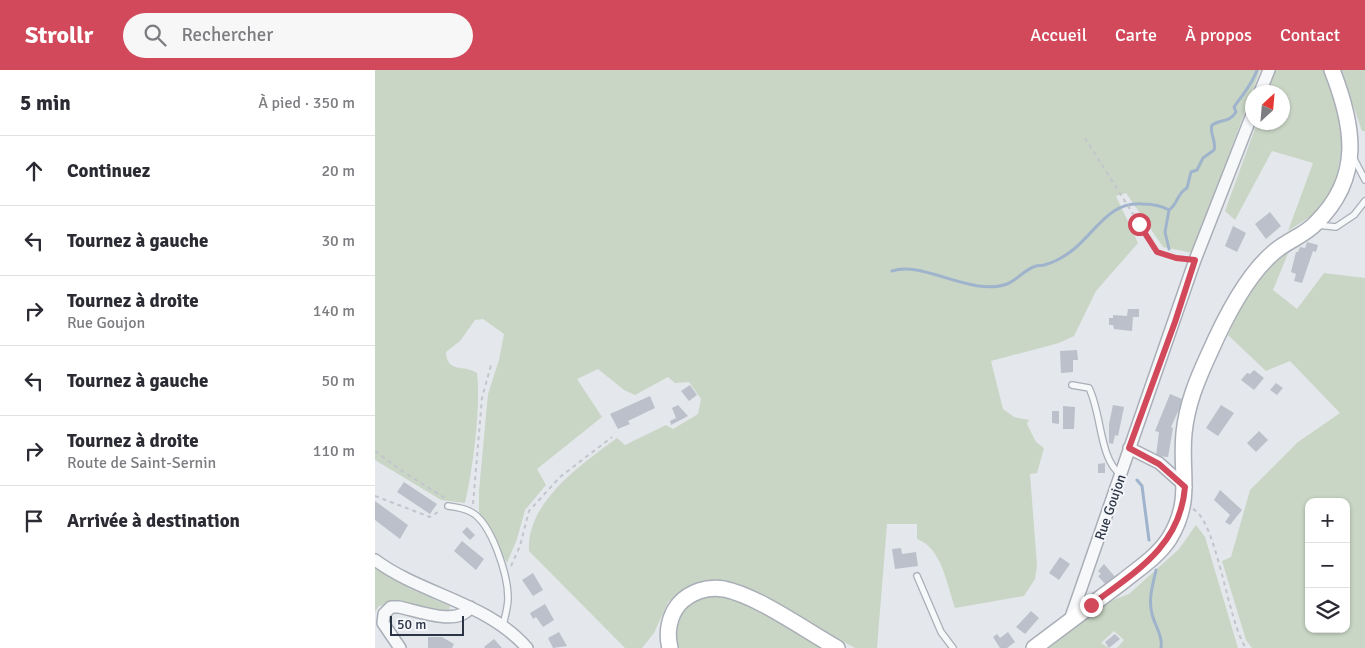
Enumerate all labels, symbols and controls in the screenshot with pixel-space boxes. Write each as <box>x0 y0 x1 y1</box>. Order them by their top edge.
search box <box>123 13 473 58</box>
text: Strollr <box>25 20 93 50</box>
icon: search <box>141 21 169 49</box>
text: Rechercher <box>181 23 273 47</box>
text: Accueil <box>1030 24 1087 46</box>
text: Carte <box>1115 24 1157 46</box>
text: À propos <box>1185 24 1252 46</box>
text: Contact <box>1280 24 1340 46</box>
north arrow <box>1245 85 1290 130</box>
text: 5 min <box>20 90 71 116</box>
text: À pied · 350 m <box>258 93 355 113</box>
icon: ahead <box>20 157 48 185</box>
text: Continuez <box>67 159 150 183</box>
text: 20 m <box>321 161 355 181</box>
route start <box>1128 213 1151 236</box>
icon: left <box>20 227 48 255</box>
text: Tournez à gauche <box>67 229 208 253</box>
text: 30 m <box>321 231 355 251</box>
text: Tournez à droite <box>67 289 199 313</box>
icon: right <box>20 297 48 325</box>
text: 140 m <box>313 301 355 321</box>
text: Rue Goujon <box>67 313 145 333</box>
icon: left <box>20 367 48 395</box>
text: Tournez à gauche <box>67 369 208 393</box>
text: 50 m <box>321 371 355 391</box>
text: Tournez à droite <box>67 429 199 453</box>
icon: right <box>20 437 48 465</box>
text: 110 m <box>313 441 355 461</box>
text: Route de Saint-Sernin <box>67 453 216 473</box>
street label: Rue Goujon <box>1091 472 1130 542</box>
map controls <box>1305 498 1350 633</box>
button: + <box>1305 498 1350 543</box>
icon: arrive <box>20 507 48 535</box>
text: Arrivée à destination <box>67 509 240 533</box>
button: − <box>1305 543 1350 588</box>
button: layers <box>1305 588 1350 633</box>
route end <box>1080 594 1103 617</box>
scale bar <box>390 613 464 636</box>
text: 50 m <box>397 616 426 633</box>

